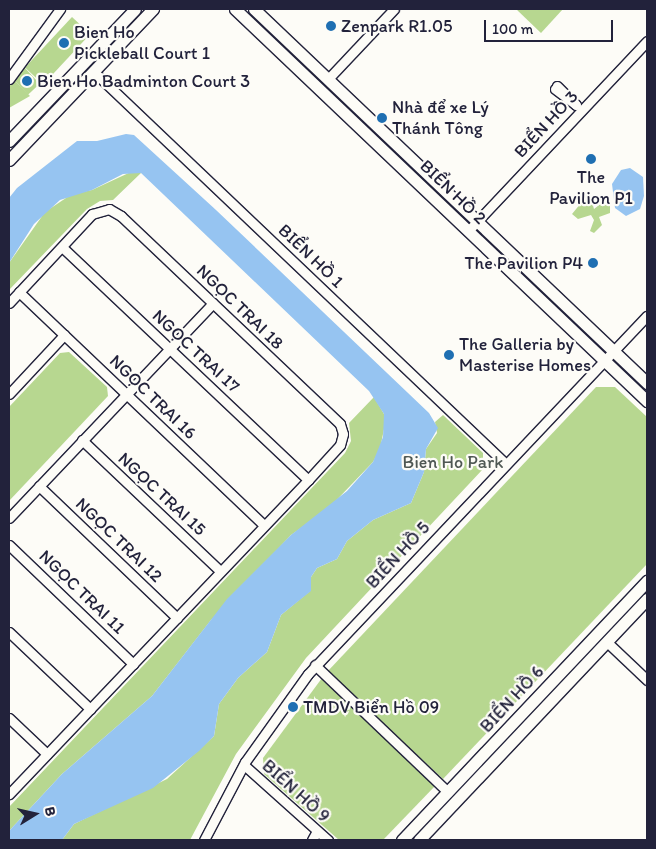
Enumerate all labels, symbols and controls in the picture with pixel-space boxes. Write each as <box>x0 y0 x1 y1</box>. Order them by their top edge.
scale bar <box>486 10 615 42</box>
place label: Zenpark R1.05 <box>341 15 452 37</box>
marker: Zenpark R1.05 <box>325 20 337 32</box>
text: 100 m <box>492 20 533 38</box>
place label: Bien Ho Pickleball Court 1 <box>74 22 210 64</box>
marker: Bien Ho Pickleball Court 1 <box>58 37 70 49</box>
place label: Bien Ho Badminton Court 3 <box>37 70 250 92</box>
marker: Bien Ho Badminton Court 3 <box>21 75 33 87</box>
street label: BIỂN HỒ 3 <box>509 86 583 162</box>
place label: Nhà để xe Lý Thánh Tông <box>392 97 489 140</box>
marker: Nhà để xe Lý Thánh Tông <box>376 112 388 124</box>
marker: The Pavilion P1 <box>585 153 597 165</box>
street label: BIỂN HỒ 2 <box>415 155 491 229</box>
place label: The Pavilion P1 <box>549 167 633 210</box>
street label: BIỂN HỒ 1 <box>274 220 348 292</box>
place label: The Pavilion P4 <box>464 252 583 274</box>
marker: The Pavilion P4 <box>587 257 599 269</box>
street label: NGỌC TRAI 18 <box>192 260 288 354</box>
street label: NGỌC TRAI 17 <box>148 305 244 397</box>
place label: The Galleria by Masterise Homes <box>459 334 592 376</box>
marker: The Galleria by Masterise Homes <box>443 349 455 361</box>
street label: NGỌC TRAI 16 <box>105 350 201 444</box>
street label: NGỌC TRAI 15 <box>113 448 211 540</box>
park label: Bien Ho Park <box>403 451 503 473</box>
street label: NGỌC TRAI 12 <box>71 493 167 587</box>
street label: BIỂN HỒ 5 <box>362 517 434 593</box>
street label: NGỌC TRAI 11 <box>34 546 130 638</box>
street label: BIỂN HỒ 6 <box>476 661 548 737</box>
place label: TMDV Biển Hồ 09 <box>303 696 439 718</box>
marker: TMDV Biển Hồ 09 <box>287 701 299 713</box>
street label: BIỂN HỒ 9 <box>258 755 334 827</box>
north arrow <box>10 789 60 839</box>
text: B <box>41 805 59 817</box>

